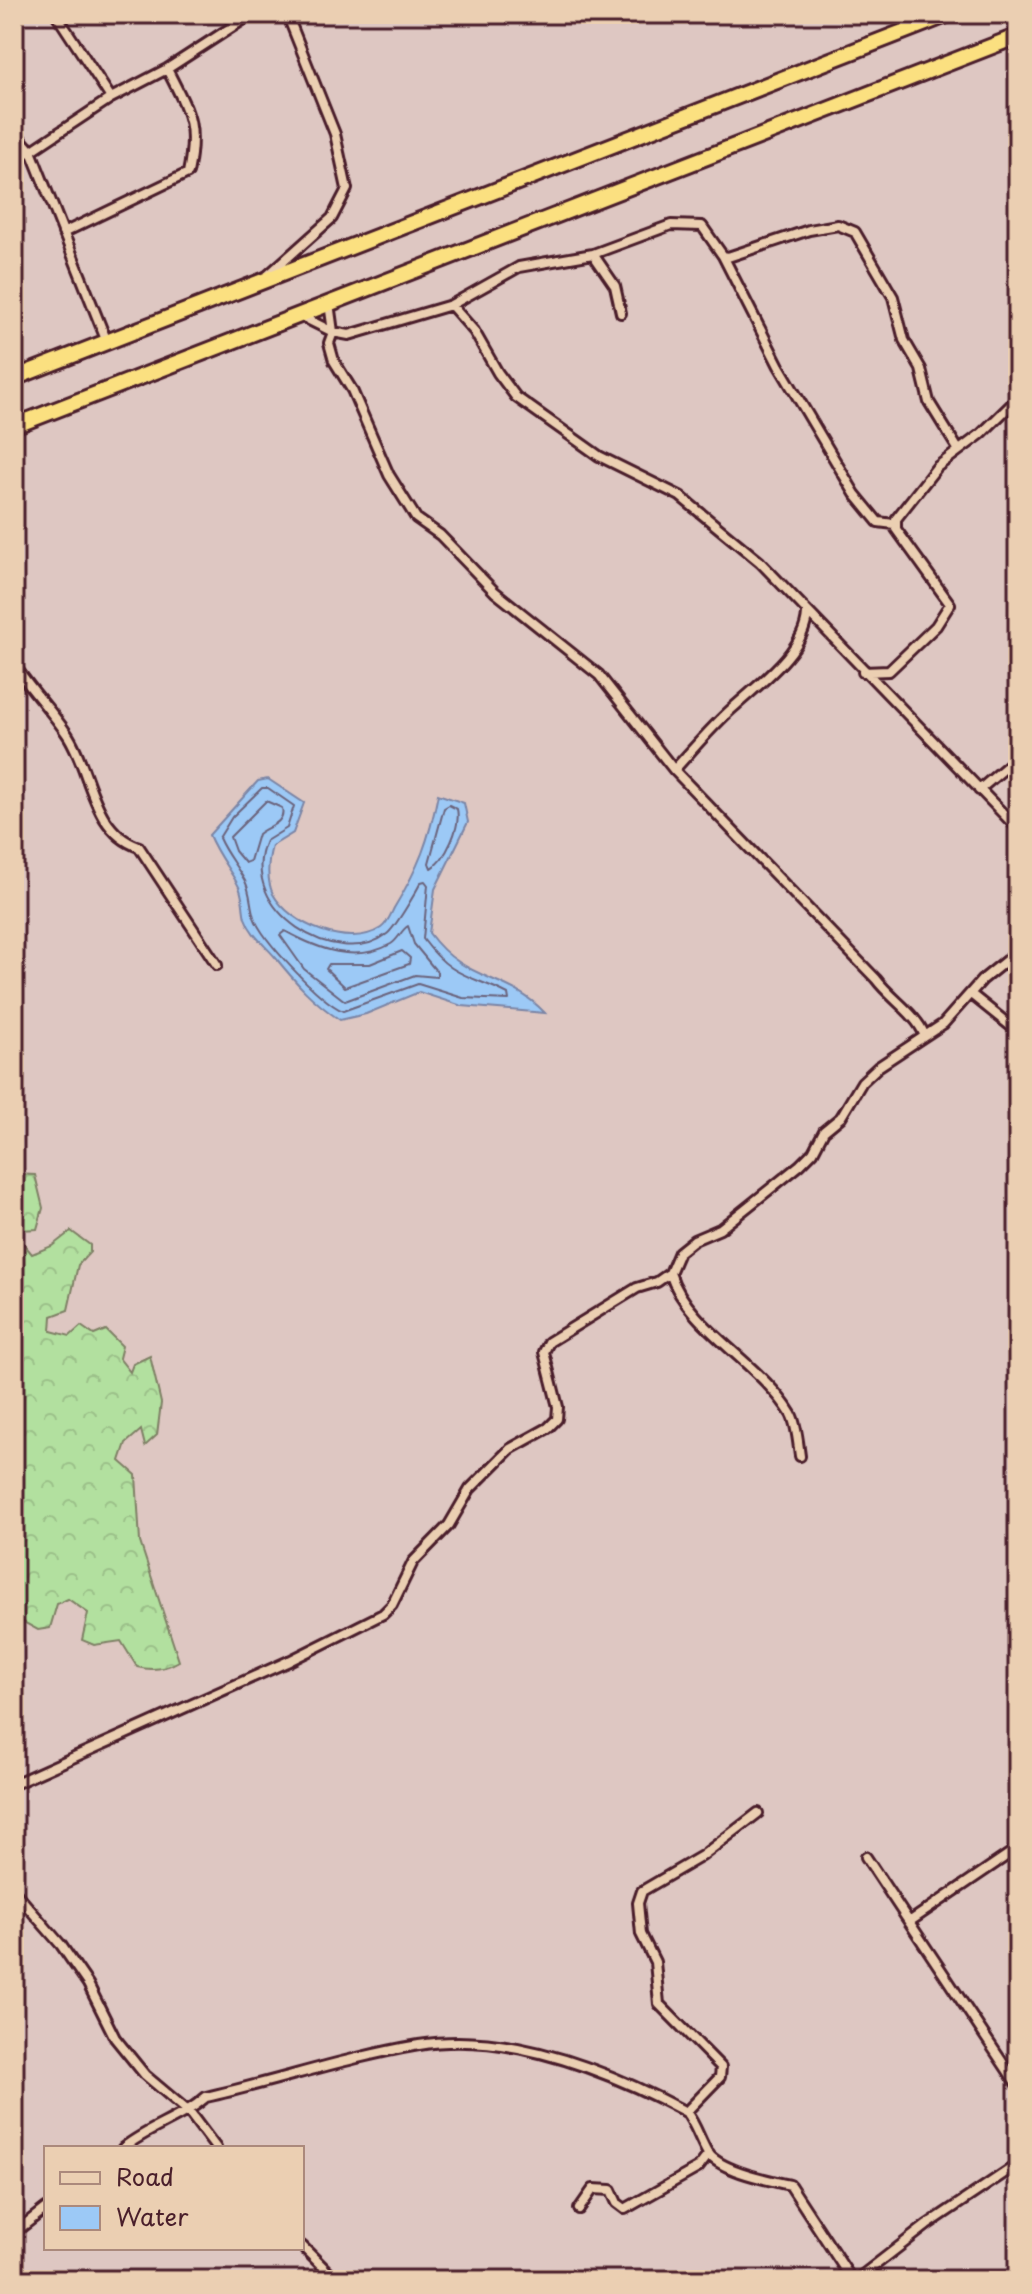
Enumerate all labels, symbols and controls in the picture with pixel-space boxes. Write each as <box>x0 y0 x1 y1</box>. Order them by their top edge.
legend <box>44 2146 304 2250</box>
text: Road <box>116 2158 174 2194</box>
text: Water <box>116 2198 189 2234</box>

